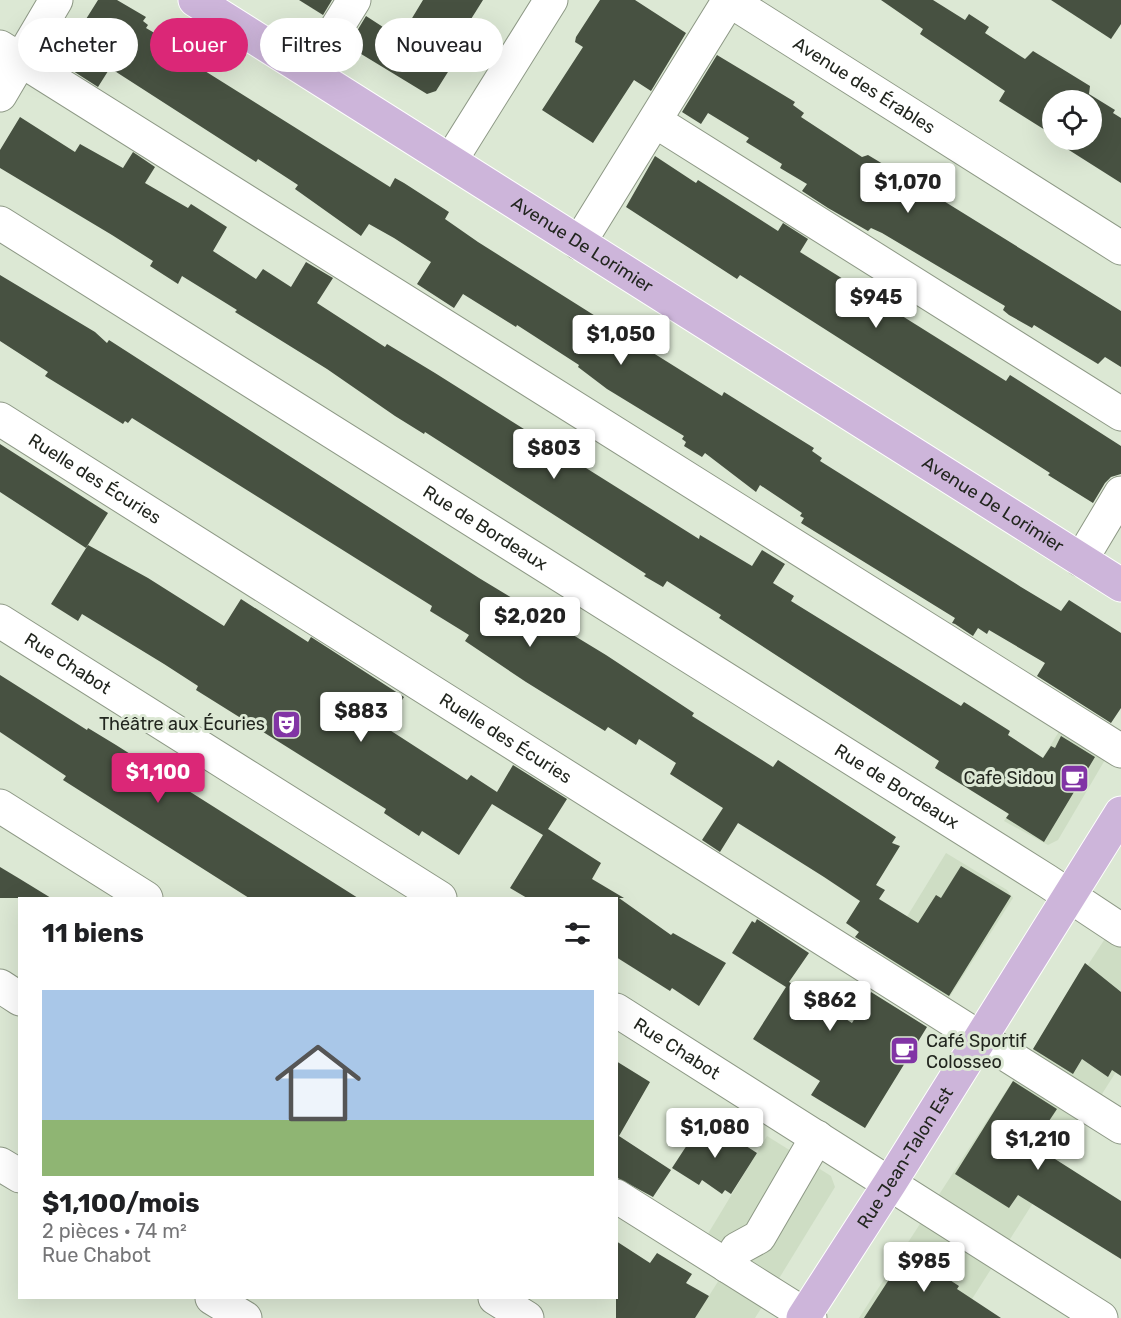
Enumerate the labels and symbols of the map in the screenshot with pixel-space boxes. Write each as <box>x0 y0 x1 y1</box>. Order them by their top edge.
street label: Avenue des Érables <box>789 32 939 139</box>
pin: $1,070 <box>859 163 957 214</box>
street label: Avenue De Lorimier <box>507 192 657 298</box>
pin: $945 <box>840 278 912 329</box>
pin: $1,050 <box>572 315 670 366</box>
street label: Ruelle des Écuries <box>24 429 165 529</box>
pin: $803 <box>518 429 590 480</box>
street label: Avenue De Lorimier <box>918 451 1068 557</box>
street label: Rue de Bordeaux <box>419 481 552 575</box>
pin: $2,020 <box>481 597 579 648</box>
street label: Rue Chabot <box>20 628 115 699</box>
street label: Ruelle des Écuries <box>435 688 576 788</box>
pin: $883 <box>325 692 397 743</box>
theatre icon: Théâtre aux Écuries <box>270 708 302 740</box>
place label: Théâtre aux Écuries <box>99 713 265 735</box>
street label: Rue de Bordeaux <box>830 739 963 834</box>
pin: $1,100 <box>109 753 207 804</box>
cafe icon: Cafe Sidou <box>1059 762 1091 794</box>
place label: Cafe Sidou <box>963 767 1054 789</box>
pin: $862 <box>794 981 866 1032</box>
street label: Rue Chabot <box>629 1013 724 1084</box>
place label: Café Sportif Colosseo <box>926 1030 1027 1073</box>
cafe icon: Café Sportif Colosseo <box>889 1035 921 1067</box>
street label: Rue Jean-Talon Est <box>853 1083 958 1233</box>
pin: $1,080 <box>666 1108 764 1159</box>
pin: $1,210 <box>989 1120 1087 1171</box>
pin: $985 <box>888 1242 960 1293</box>

